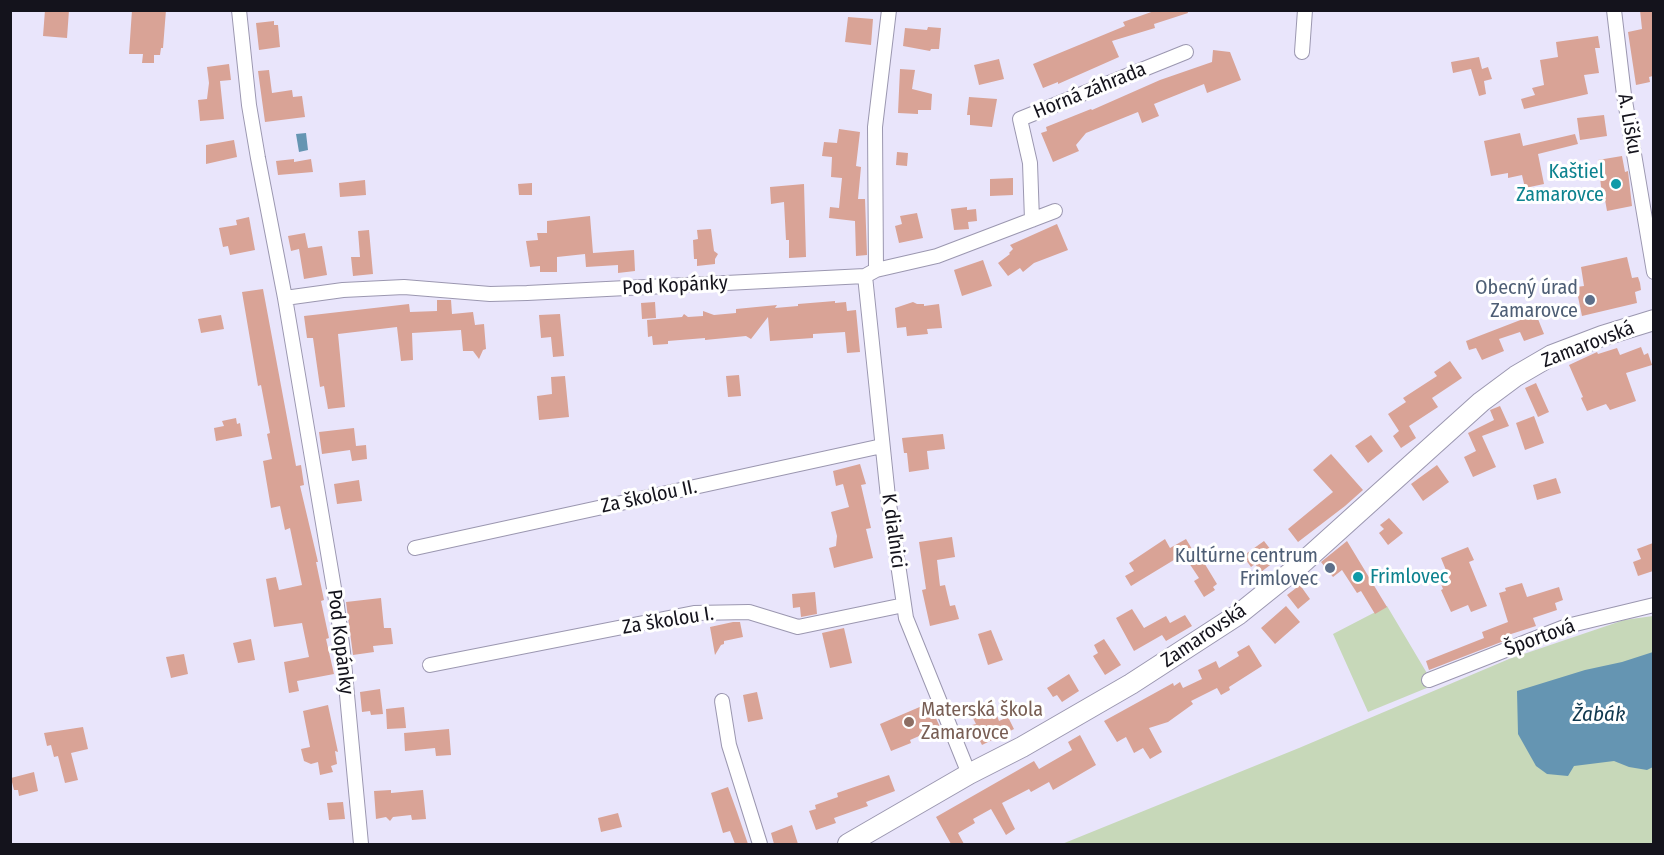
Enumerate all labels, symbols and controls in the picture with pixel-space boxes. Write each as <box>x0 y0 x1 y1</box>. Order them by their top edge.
street label: Horná záhrada <box>1030 58 1150 124</box>
street label: A. Lišku <box>1612 92 1646 156</box>
place label: Kaštiel Zamarovce <box>1516 160 1604 207</box>
marker: Kaštiel Zamarovce <box>1609 177 1623 191</box>
street label: Pod Kopánky <box>622 271 728 301</box>
place label: Obecný úrad Zamarovce <box>1475 276 1578 323</box>
marker: Obecný úrad Zamarovce <box>1583 293 1597 307</box>
street label: Zamarovská <box>1538 316 1638 374</box>
street label: Za školou II. <box>599 475 699 519</box>
street label: K diaľnici <box>876 492 910 570</box>
place label: Kultúrne centrum Frimlovec <box>1175 544 1318 591</box>
marker: Kultúrne centrum Frimlovec <box>1323 561 1337 575</box>
place label: Frimlovec <box>1370 565 1448 589</box>
marker: Frimlovec <box>1351 570 1365 584</box>
street label: Pod Kopánky <box>322 588 358 696</box>
street label: Zamarovská <box>1157 599 1251 673</box>
street label: Za školou I. <box>621 602 715 640</box>
street label: Športová <box>1502 614 1578 662</box>
place label: Materská škola Zamarovce <box>921 698 1043 745</box>
water label: Žabák <box>1573 702 1625 728</box>
marker: Materská škola Zamarovce <box>902 715 916 729</box>

